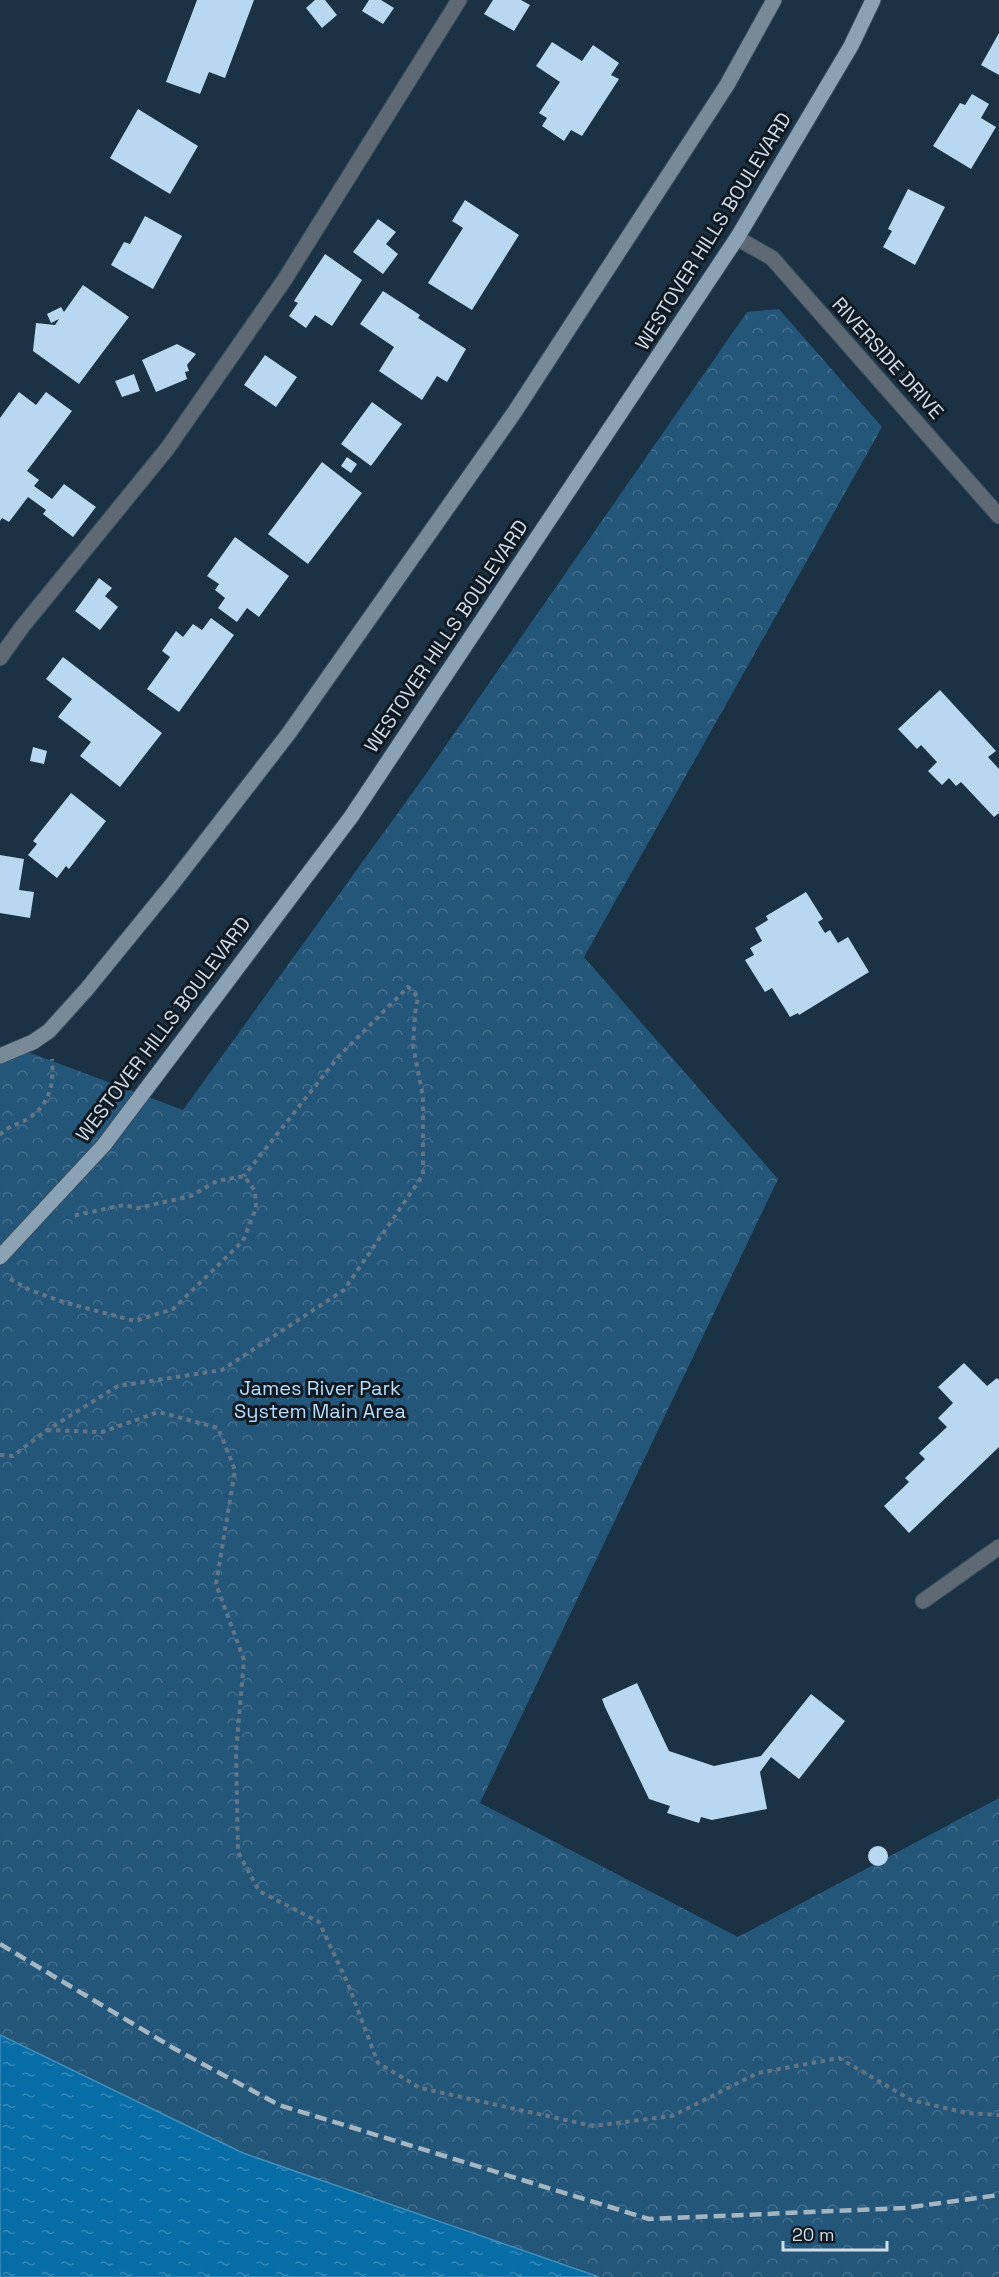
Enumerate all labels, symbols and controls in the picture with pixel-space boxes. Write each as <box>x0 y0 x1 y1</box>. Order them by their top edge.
street label: WESTOVER HILLS BOULEVARD <box>629 107 797 355</box>
street label: RIVERSIDE DRIVE <box>826 292 950 424</box>
street label: WESTOVER HILLS BOULEVARD <box>358 515 534 757</box>
street label: WESTOVER HILLS BOULEVARD <box>70 911 256 1147</box>
park label: James River Park System Main Area <box>234 1375 406 1424</box>
scale bar <box>783 2214 886 2252</box>
text: 20 m <box>792 2223 835 2246</box>

